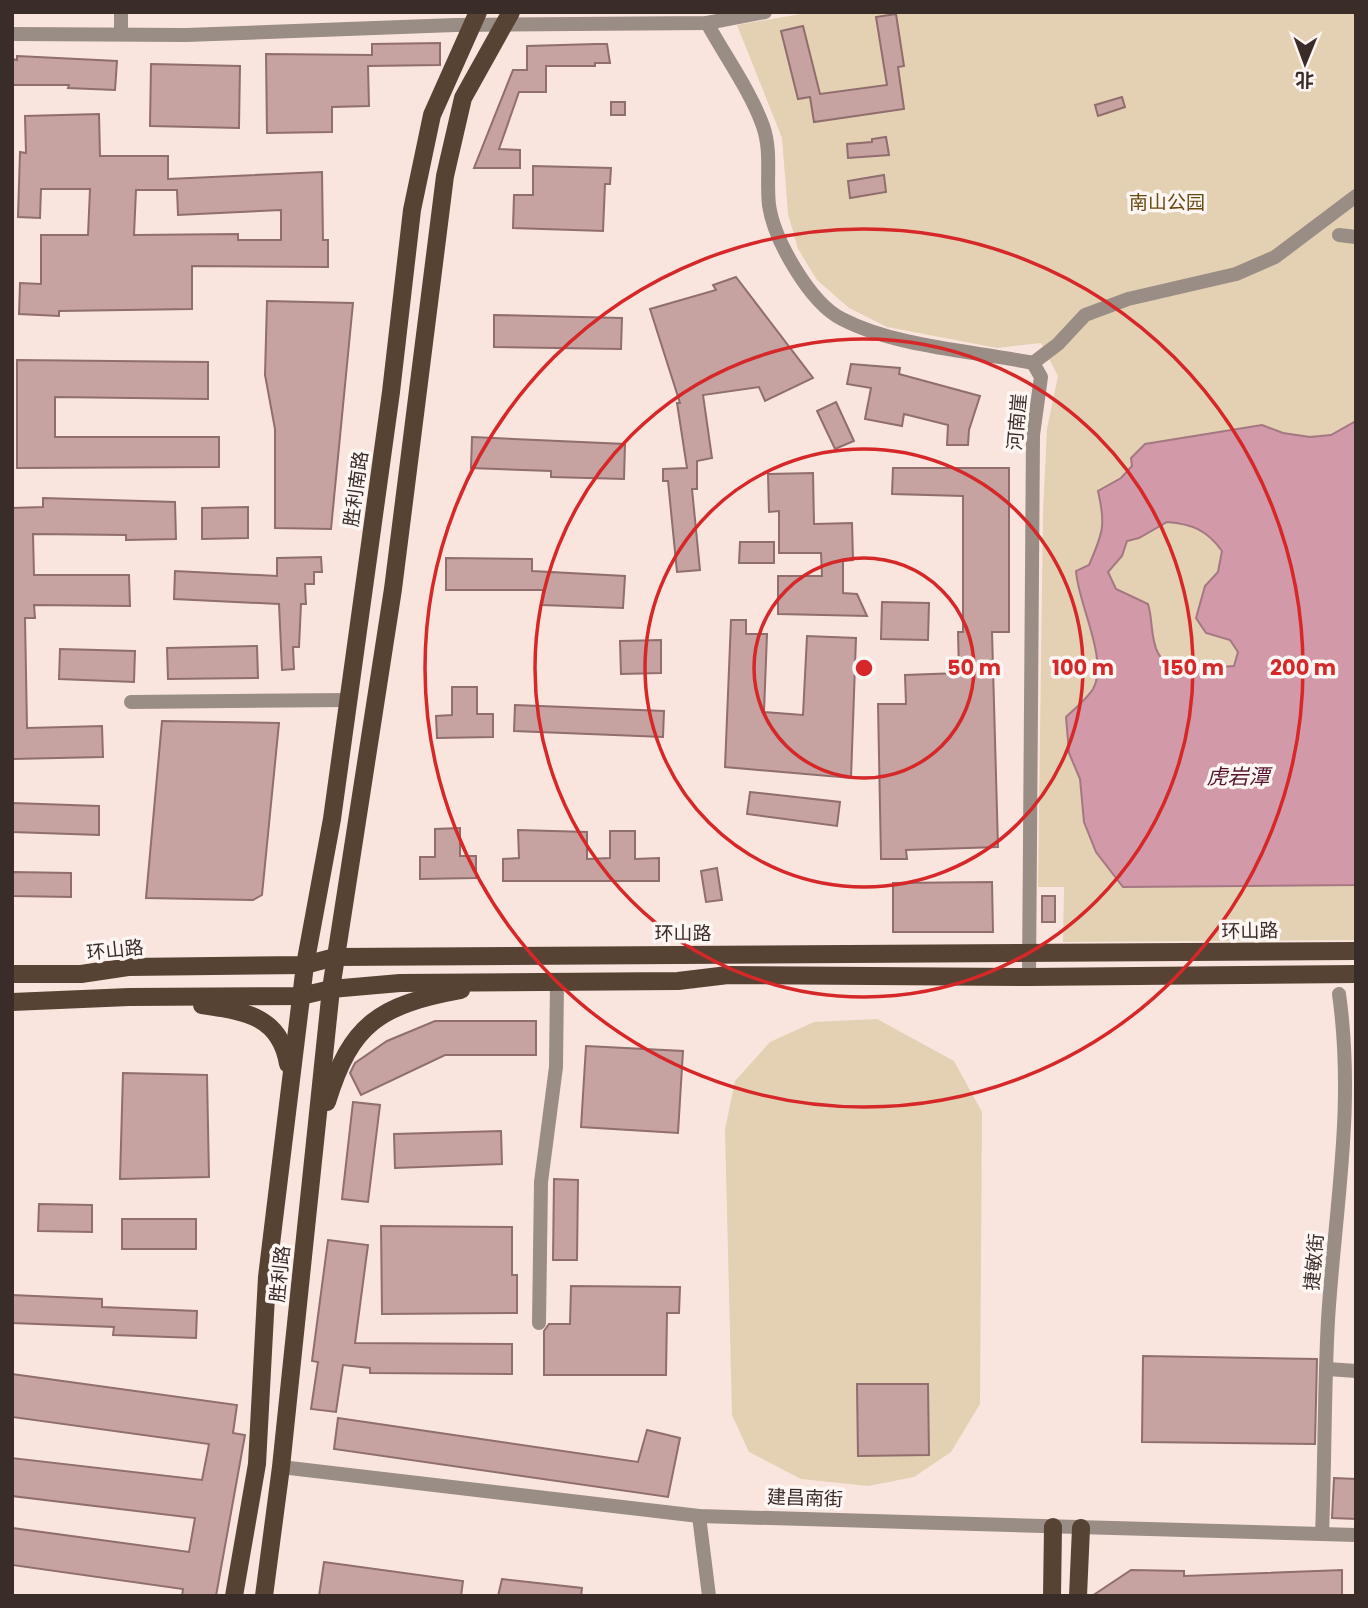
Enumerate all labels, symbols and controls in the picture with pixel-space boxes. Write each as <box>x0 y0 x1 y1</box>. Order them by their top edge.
north arrow <box>1270 28 1340 98</box>
text: 北 <box>1295 66 1314 93</box>
park label: 南山公园 <box>1129 189 1205 216</box>
street label: 河南崖 <box>1001 392 1033 452</box>
street label: 胜利南路 <box>337 449 375 529</box>
text: 50 m <box>947 653 1001 682</box>
text: 100 m <box>1052 653 1114 682</box>
text: 150 m <box>1162 653 1224 682</box>
text: 200 m <box>1270 653 1336 682</box>
centre of rings <box>852 656 876 680</box>
water label: 虎岩潭 <box>1207 762 1273 791</box>
street label: 环山路 <box>1221 917 1279 945</box>
street label: 环山路 <box>654 920 712 947</box>
street label: 环山路 <box>85 934 145 966</box>
street label: 捷敏街 <box>1298 1232 1330 1292</box>
street label: 胜利路 <box>264 1244 296 1304</box>
street label: 建昌南街 <box>767 1483 843 1513</box>

